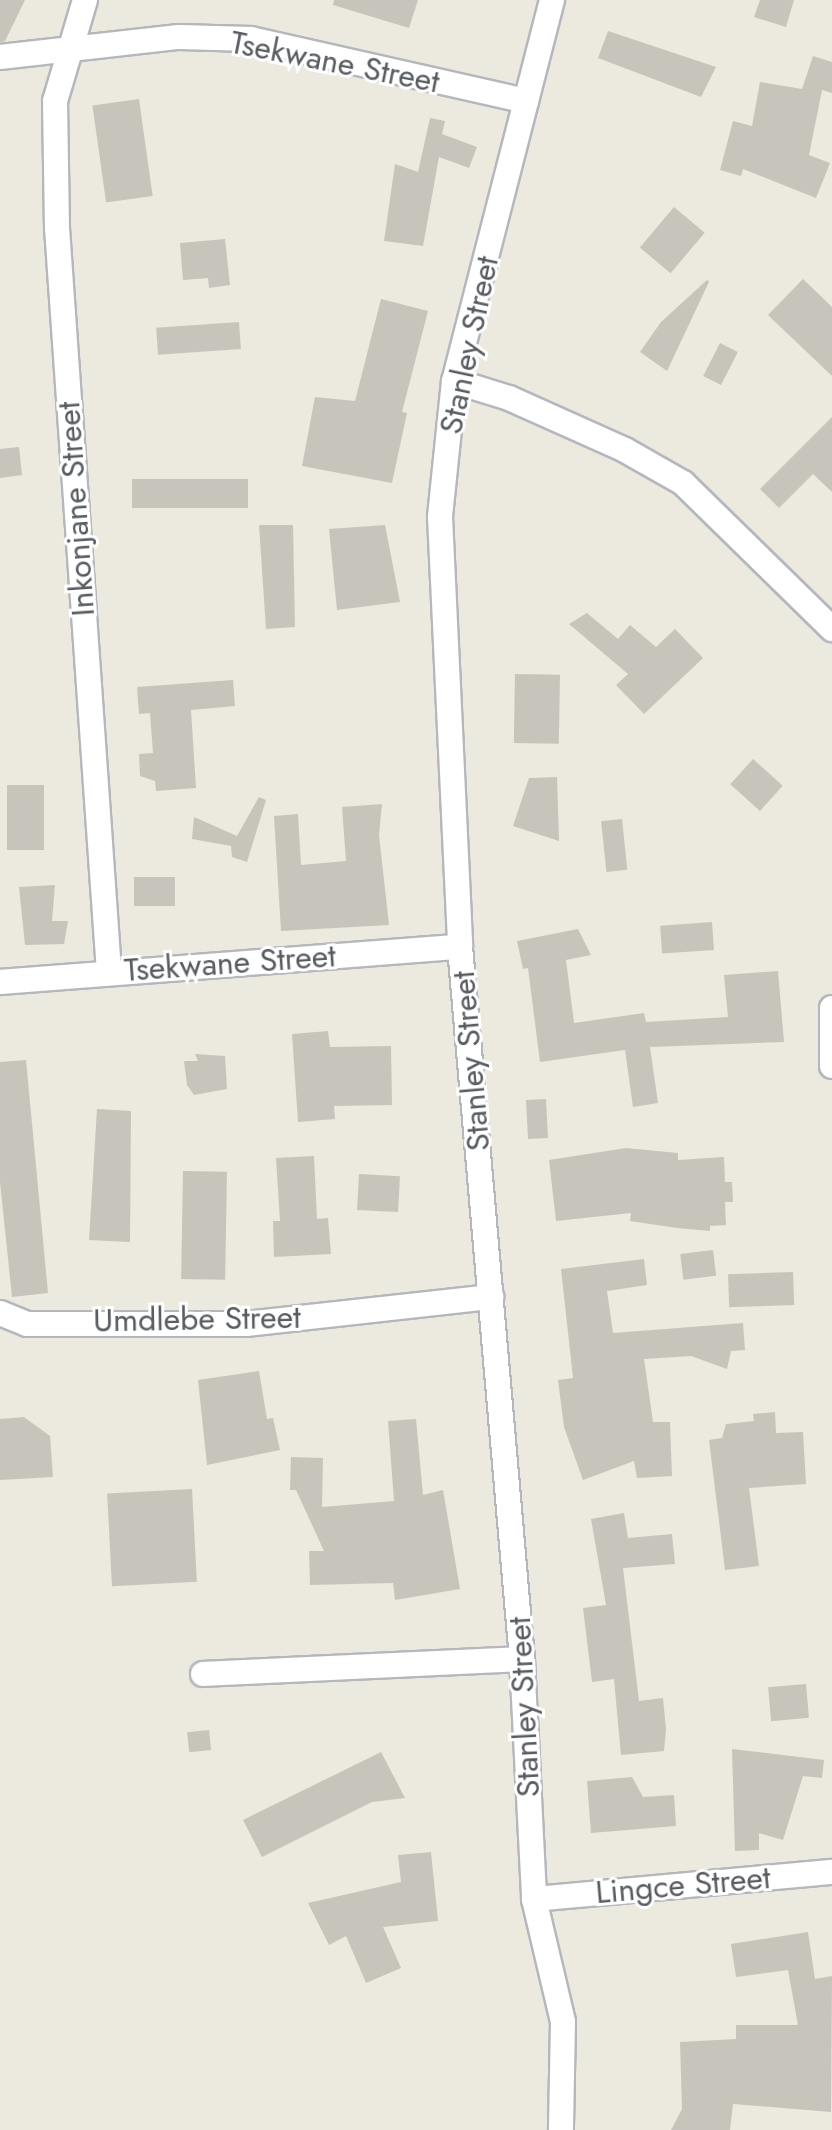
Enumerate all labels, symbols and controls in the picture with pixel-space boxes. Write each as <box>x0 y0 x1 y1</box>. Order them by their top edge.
street label: Tsekwane Street <box>227 23 443 101</box>
street label: Stanley Street <box>431 253 507 437</box>
street label: Inkonjane Street <box>49 400 103 618</box>
street label: Tsekwane Street <box>123 936 337 990</box>
street label: Stanley Street <box>444 969 498 1153</box>
street label: Umdlebe Street <box>93 1298 301 1340</box>
street label: Stanley Street <box>500 1616 548 1798</box>
street label: Lingce Street <box>594 1858 772 1912</box>

